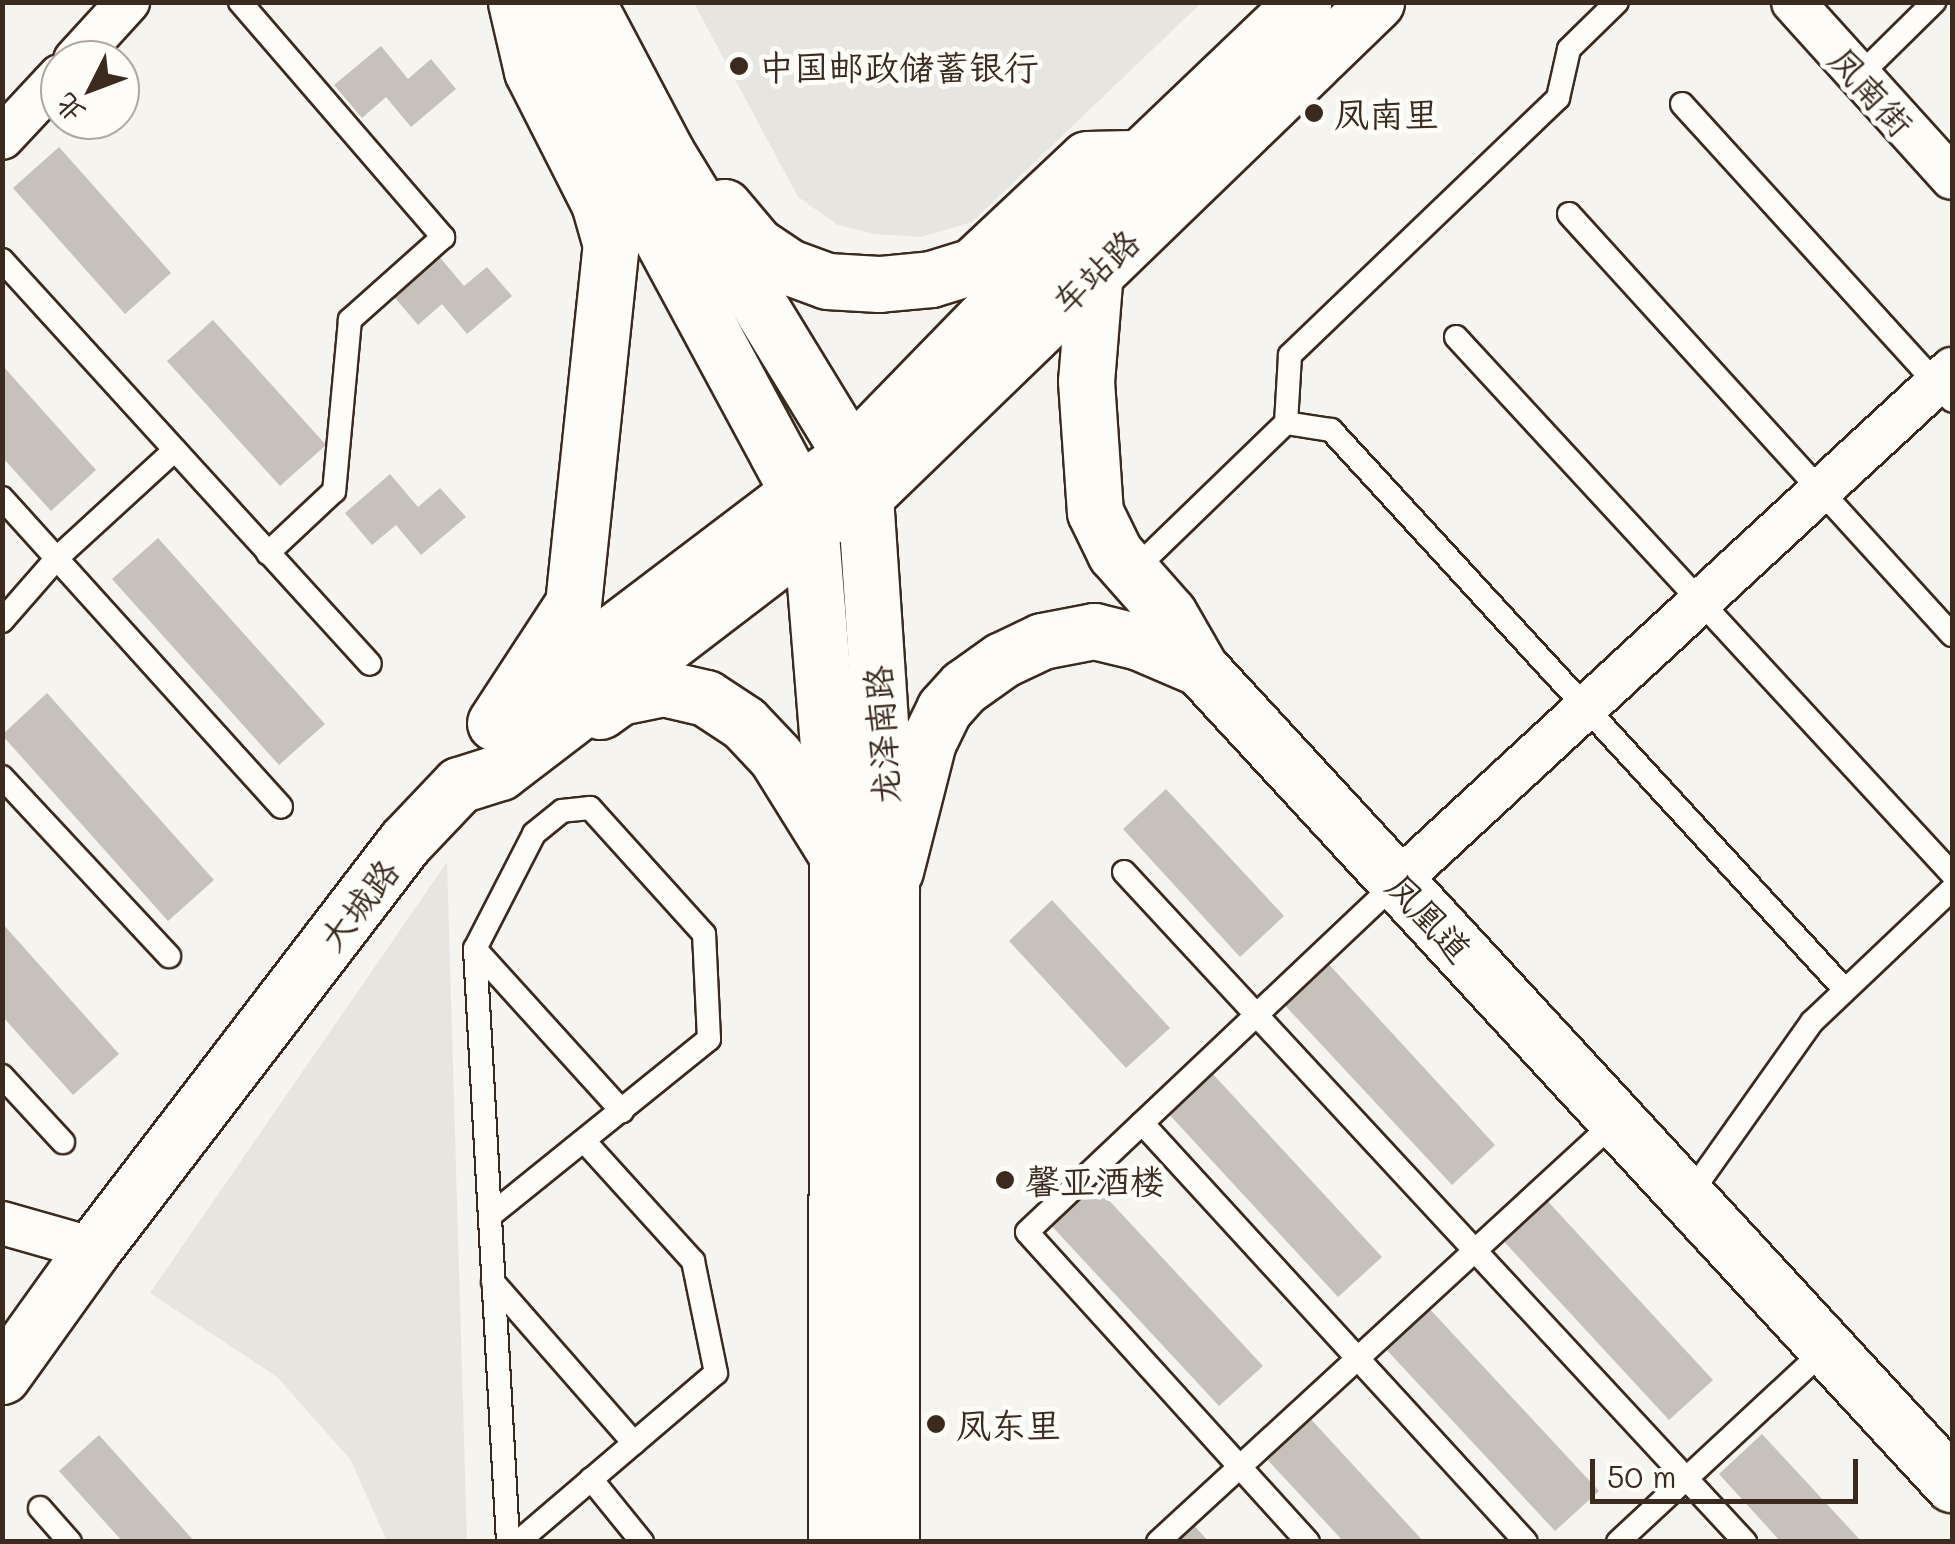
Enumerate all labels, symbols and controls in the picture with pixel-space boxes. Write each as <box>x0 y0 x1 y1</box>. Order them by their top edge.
street label: 凤南街 <box>1821 38 1923 144</box>
north arrow <box>40 40 140 140</box>
place label: 中国邮政储蓄银行 <box>759 45 1039 87</box>
marker: 中国邮政储蓄银行 <box>728 55 750 77</box>
text: 北 <box>46 86 92 131</box>
place label: 凤南里 <box>1334 92 1439 134</box>
marker: 凤南里 <box>1303 102 1325 124</box>
street label: 车站路 <box>1043 219 1147 323</box>
street label: 龙泽南路 <box>855 664 907 806</box>
street label: 大城路 <box>309 850 407 958</box>
street label: 凤凰道 <box>1379 864 1481 970</box>
place label: 馨亚酒楼 <box>1025 1159 1165 1201</box>
marker: 馨亚酒楼 <box>994 1169 1016 1191</box>
place label: 凤东里 <box>956 1403 1061 1445</box>
marker: 凤东里 <box>925 1413 947 1435</box>
scale bar <box>1595 1439 1862 1501</box>
text: 50 m <box>1607 1456 1677 1496</box>

